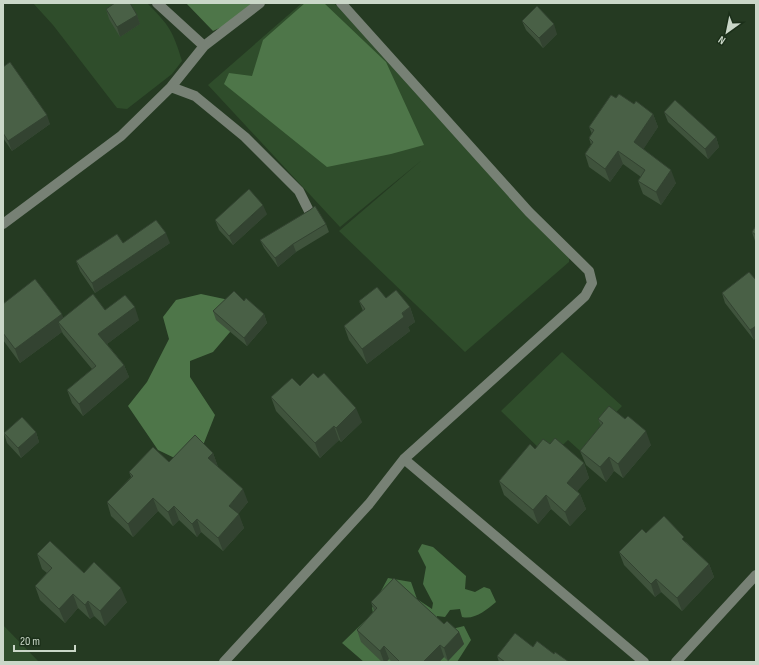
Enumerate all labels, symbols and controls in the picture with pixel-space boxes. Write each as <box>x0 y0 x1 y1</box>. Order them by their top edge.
north arrow <box>707 12 747 52</box>
text: N <box>716 33 728 47</box>
scale bar <box>14 627 75 653</box>
text: 20 m <box>20 634 40 649</box>

